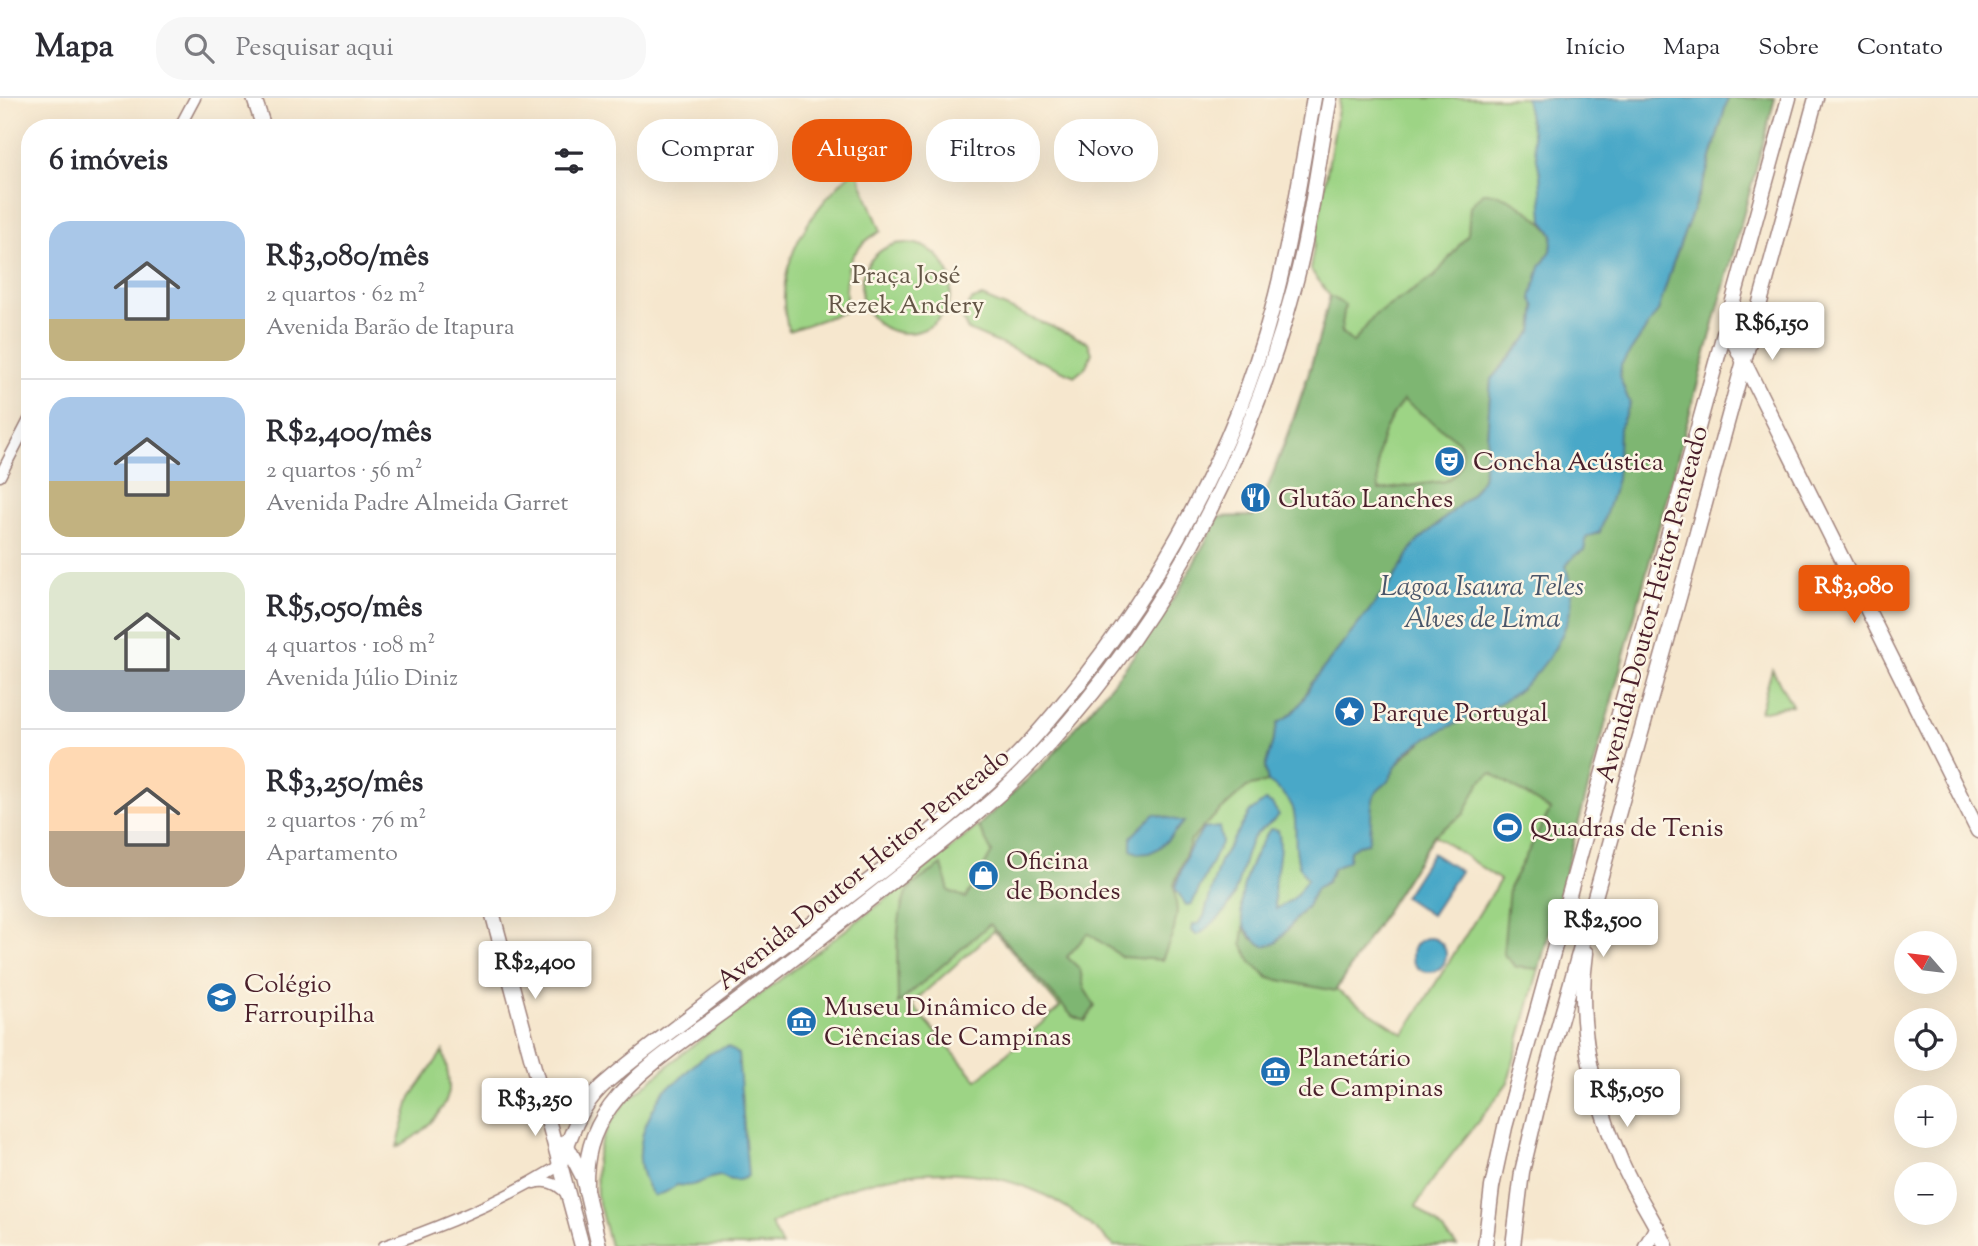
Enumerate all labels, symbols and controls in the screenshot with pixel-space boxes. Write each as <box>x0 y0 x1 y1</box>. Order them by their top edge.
search box <box>156 17 646 80</box>
text: Mapa <box>35 24 114 72</box>
icon: search <box>180 29 218 67</box>
text: Pesquisar aqui <box>236 30 394 67</box>
text: Início <box>1566 31 1625 65</box>
text: Mapa <box>1663 31 1720 65</box>
text: Sobre <box>1758 31 1819 65</box>
text: Contato <box>1857 31 1943 65</box>
chip: Comprar <box>637 119 778 182</box>
chip: Alugar <box>792 119 912 182</box>
chip: Filtros <box>926 119 1040 182</box>
chip: Novo <box>1054 119 1158 182</box>
text: 6 imóveis <box>49 140 168 183</box>
icon: filters <box>550 142 588 180</box>
text: R$3,080/mês <box>266 236 429 279</box>
icon: home <box>105 249 189 333</box>
park label: Praça José Rezek Andery <box>827 258 985 325</box>
text: 2 quartos · 62 m² <box>266 279 425 312</box>
pin: R$6,150 <box>1707 302 1837 362</box>
text: R$6,150 <box>1735 308 1809 341</box>
text: Avenida Barão de Itapura <box>266 312 515 345</box>
text: R$2,400/mês <box>266 412 432 455</box>
street label: Avenida Doutor Heitor Penteado <box>1588 422 1719 787</box>
icon: home <box>105 425 189 509</box>
theatre icon: Concha Acústica <box>1433 444 1467 478</box>
place label: Concha Acústica <box>1473 445 1664 482</box>
text: 2 quartos · 56 m² <box>266 455 423 488</box>
restaurant icon: Glutão Lanches <box>1238 481 1272 515</box>
place label: Glutão Lanches <box>1278 482 1453 519</box>
text: Avenida Padre Almeida Garret <box>266 488 568 521</box>
pin: R$3,080 <box>1789 566 1919 625</box>
water label: Lagoa Isaura Teles Alves de Lima <box>1380 568 1584 640</box>
text: R$3,080 <box>1815 571 1893 604</box>
text: R$5,050/mês <box>266 587 423 630</box>
icon: home <box>105 600 189 684</box>
text: 4 quartos · 108 m² <box>266 630 435 663</box>
text: Avenida Júlio Diniz <box>266 663 458 696</box>
place icon: Parque Portugal <box>1332 695 1366 729</box>
place label: Parque Portugal <box>1372 696 1548 733</box>
street label: Avenida Doutor Heitor Penteado <box>709 740 1018 1000</box>
text: R$3,250/mês <box>266 762 423 805</box>
icon: home <box>105 775 189 859</box>
text: 2 quartos · 76 m² <box>266 805 426 838</box>
sports icon: Quadras de Tenis <box>1490 810 1524 844</box>
place label: Quadras de Tenis <box>1530 811 1724 848</box>
text: Apartamento <box>266 838 398 871</box>
place label: Oficina de Bondes <box>1006 844 1121 911</box>
shop icon: Oficina de Bondes <box>966 858 1000 892</box>
pin: R$2,500 <box>1538 900 1668 959</box>
text: R$2,500 <box>1564 905 1642 938</box>
north arrow <box>1894 931 1956 994</box>
map controls <box>1894 931 1957 1225</box>
pin: R$2,400 <box>470 942 600 1001</box>
text: R$2,400 <box>494 947 576 980</box>
place label: Colégio Farroupilha <box>244 967 375 1034</box>
school or university icon: Colégio Farroupilha <box>204 981 238 1015</box>
place label: Museu Dinâmico de Ciências de Campinas <box>824 990 1071 1057</box>
museum icon: Museu Dinâmico de Ciências de Campinas <box>784 1004 818 1038</box>
button: locate <box>1894 1008 1957 1071</box>
place label: Planetário de Campinas <box>1298 1041 1443 1108</box>
museum icon: Planetário de Campinas <box>1258 1055 1292 1089</box>
pin: R$5,050 <box>1562 1070 1692 1129</box>
text: R$5,050 <box>1590 1075 1664 1108</box>
pin: R$3,250 <box>470 1079 600 1138</box>
text: R$3,250 <box>498 1084 572 1117</box>
button: + <box>1894 1085 1957 1148</box>
button: − <box>1894 1162 1957 1225</box>

